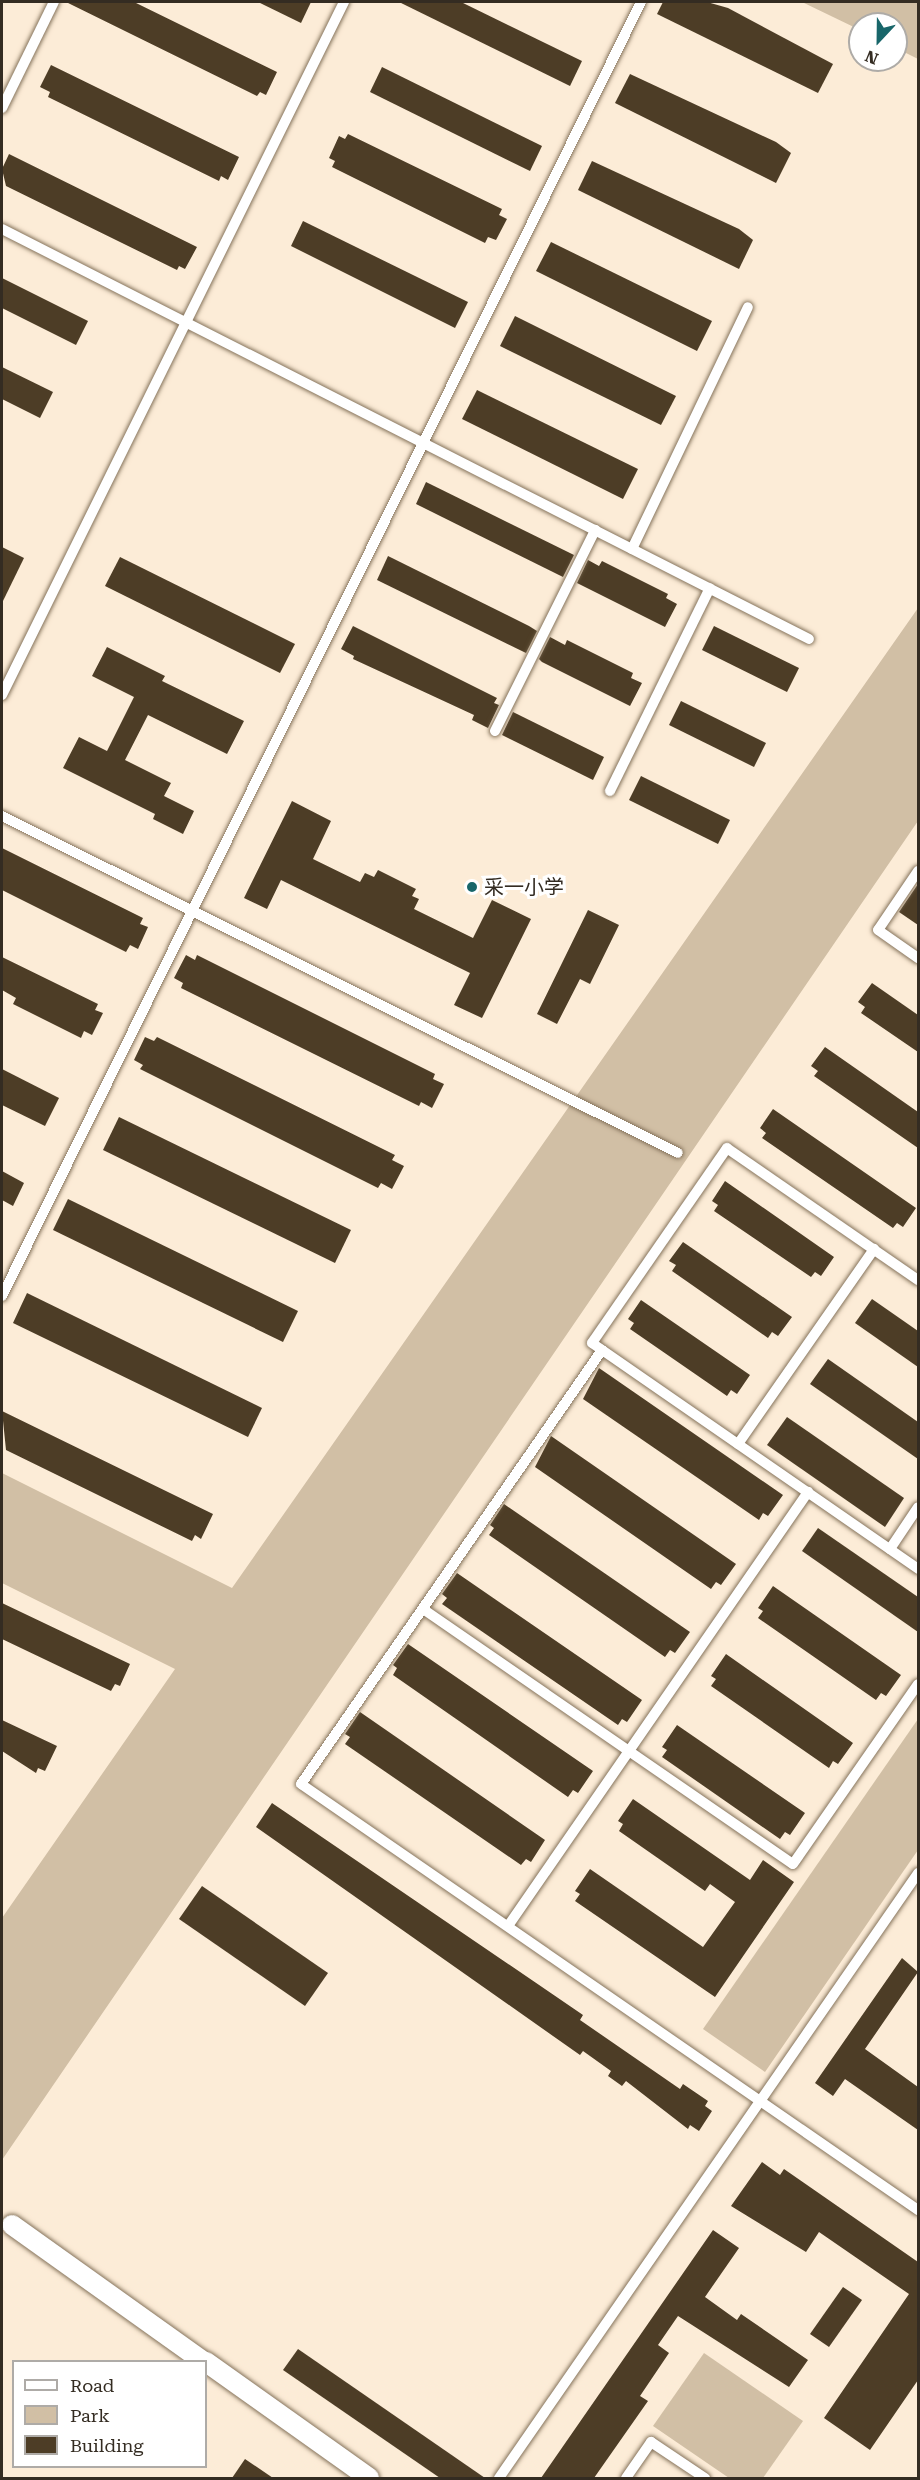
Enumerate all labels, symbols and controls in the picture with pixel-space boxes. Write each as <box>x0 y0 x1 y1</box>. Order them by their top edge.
north arrow <box>848 12 908 72</box>
text: N <box>863 46 881 68</box>
place label: 采一小学 <box>484 875 564 899</box>
marker: 采一小学 <box>465 880 479 894</box>
legend <box>12 2360 207 2468</box>
text: Road <box>70 2375 114 2396</box>
text: Park <box>70 2405 110 2426</box>
text: Building <box>70 2435 144 2456</box>

